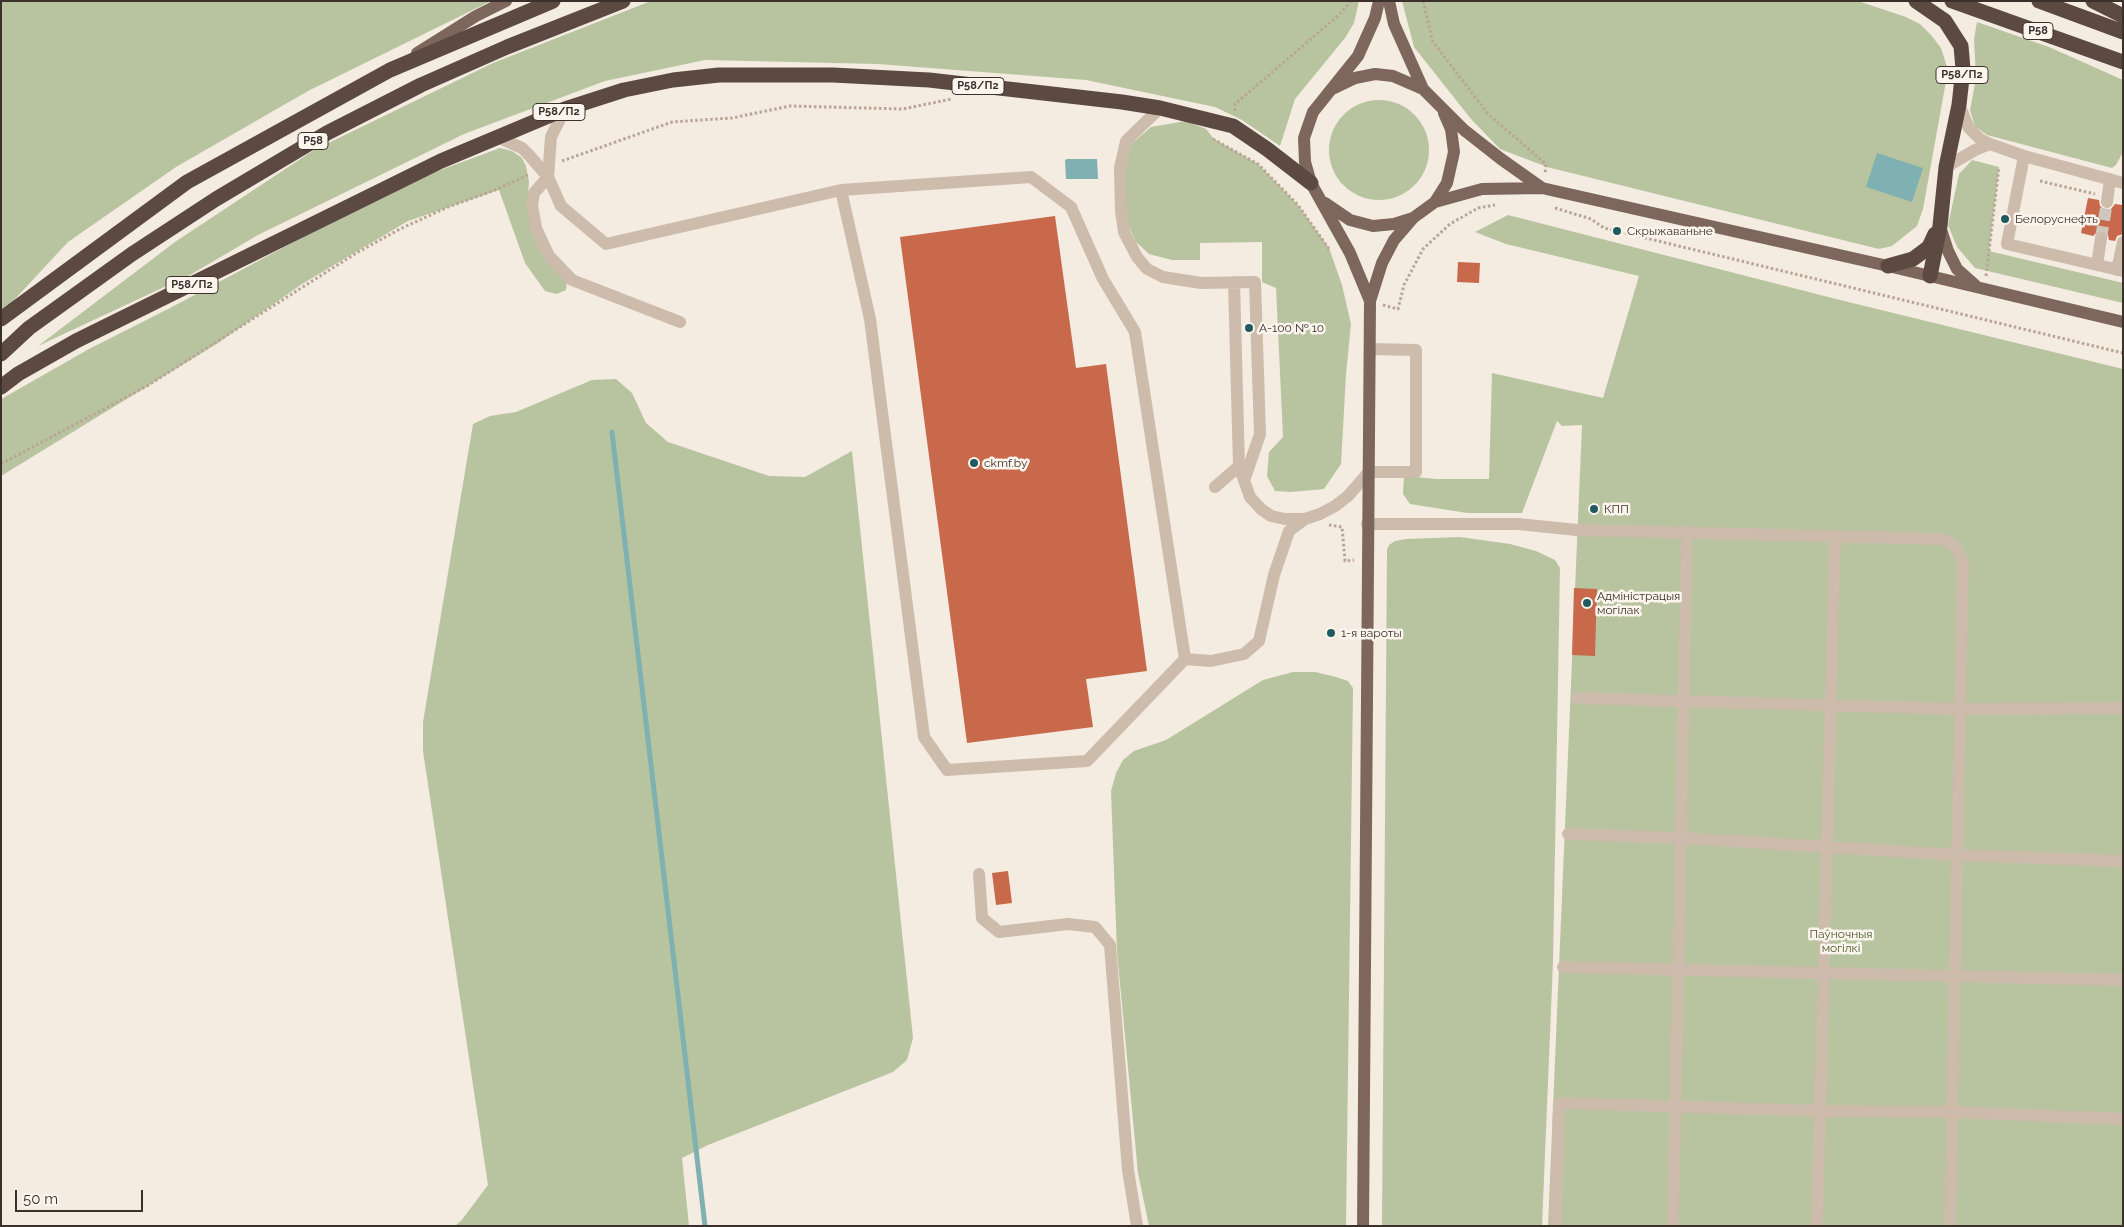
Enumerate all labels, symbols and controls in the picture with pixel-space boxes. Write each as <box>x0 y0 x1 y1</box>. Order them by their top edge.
road number: Р58 <box>2023 22 2053 40</box>
road number: Р58/П2 <box>1936 66 1988 84</box>
road number: Р58/П2 <box>952 78 1004 94</box>
road number: Р58/П2 <box>533 104 585 120</box>
road number: Р58 <box>298 132 328 150</box>
place label: Белоруснефть <box>2015 212 2098 226</box>
marker: Белоруснефть <box>1999 213 2011 225</box>
place label: Скрыжаваньне <box>1627 224 1713 238</box>
marker: Скрыжаваньне <box>1611 225 1623 237</box>
road number: Р58/П2 <box>166 276 218 294</box>
place label: А-100 № 10 <box>1259 321 1324 335</box>
marker: А-100 № 10 <box>1243 322 1255 334</box>
place label: ckmf.by <box>984 456 1027 470</box>
marker: ckmf.by <box>968 457 980 469</box>
place label: КПП <box>1604 502 1629 516</box>
marker: КПП <box>1588 503 1600 515</box>
place label: Адміністрацыя могілак <box>1597 589 1680 617</box>
marker: Адміністрацыя могілак <box>1581 597 1593 609</box>
place label: 1-я вароты <box>1341 626 1402 640</box>
marker: 1-я вароты <box>1325 627 1337 639</box>
park label: Паўночныя могілкі <box>1809 927 1873 955</box>
scale bar <box>18 1180 145 1212</box>
text: 50 m <box>23 1190 58 1208</box>

